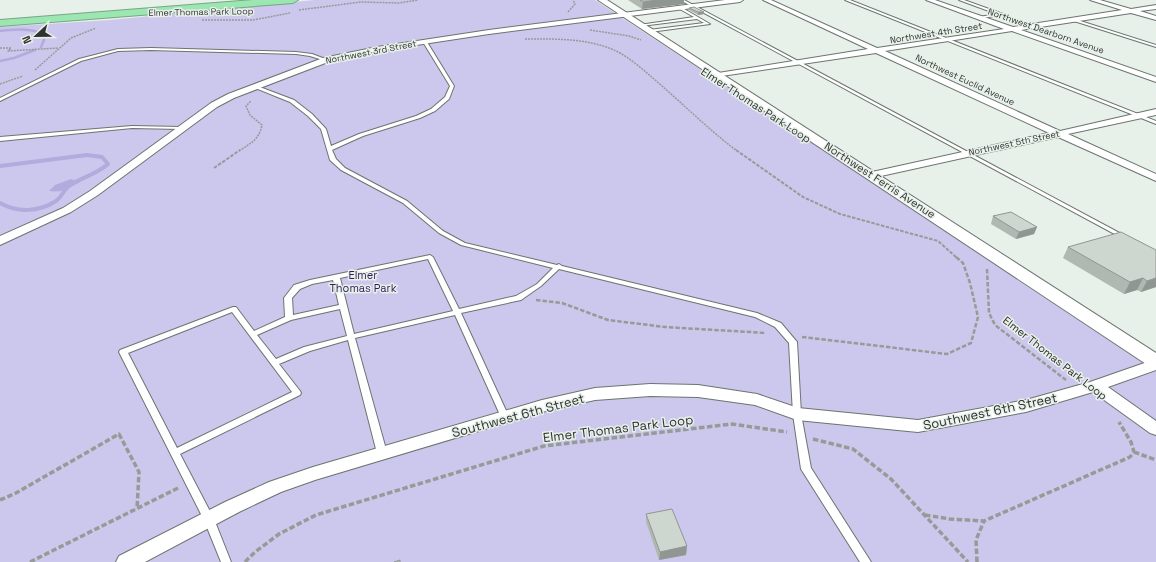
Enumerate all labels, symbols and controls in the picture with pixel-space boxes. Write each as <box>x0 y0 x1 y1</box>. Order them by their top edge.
street label: Elmer Thomas Park Loop <box>148 5 254 19</box>
street label: Northwest Dearborn Avenue <box>986 5 1106 57</box>
north arrow <box>16 16 56 56</box>
street label: Northwest 4th Street <box>889 20 983 46</box>
text: N <box>19 34 35 46</box>
street label: Northwest 3rd Street <box>325 37 417 67</box>
street label: Northwest Euclid Avenue <box>913 52 1017 108</box>
street label: Elmer Thomas Park Loop <box>698 64 814 146</box>
street label: Northwest 5th Street <box>967 127 1061 159</box>
street label: Northwest Ferris Avenue <box>822 139 938 221</box>
park label: Elmer Thomas Park <box>329 268 397 295</box>
street label: Elmer Thomas Park Loop <box>1000 313 1110 403</box>
street label: Southwest 6th Street <box>921 389 1059 434</box>
street label: Southwest 6th Street <box>450 390 586 441</box>
street label: Elmer Thomas Park Loop <box>542 411 694 446</box>

